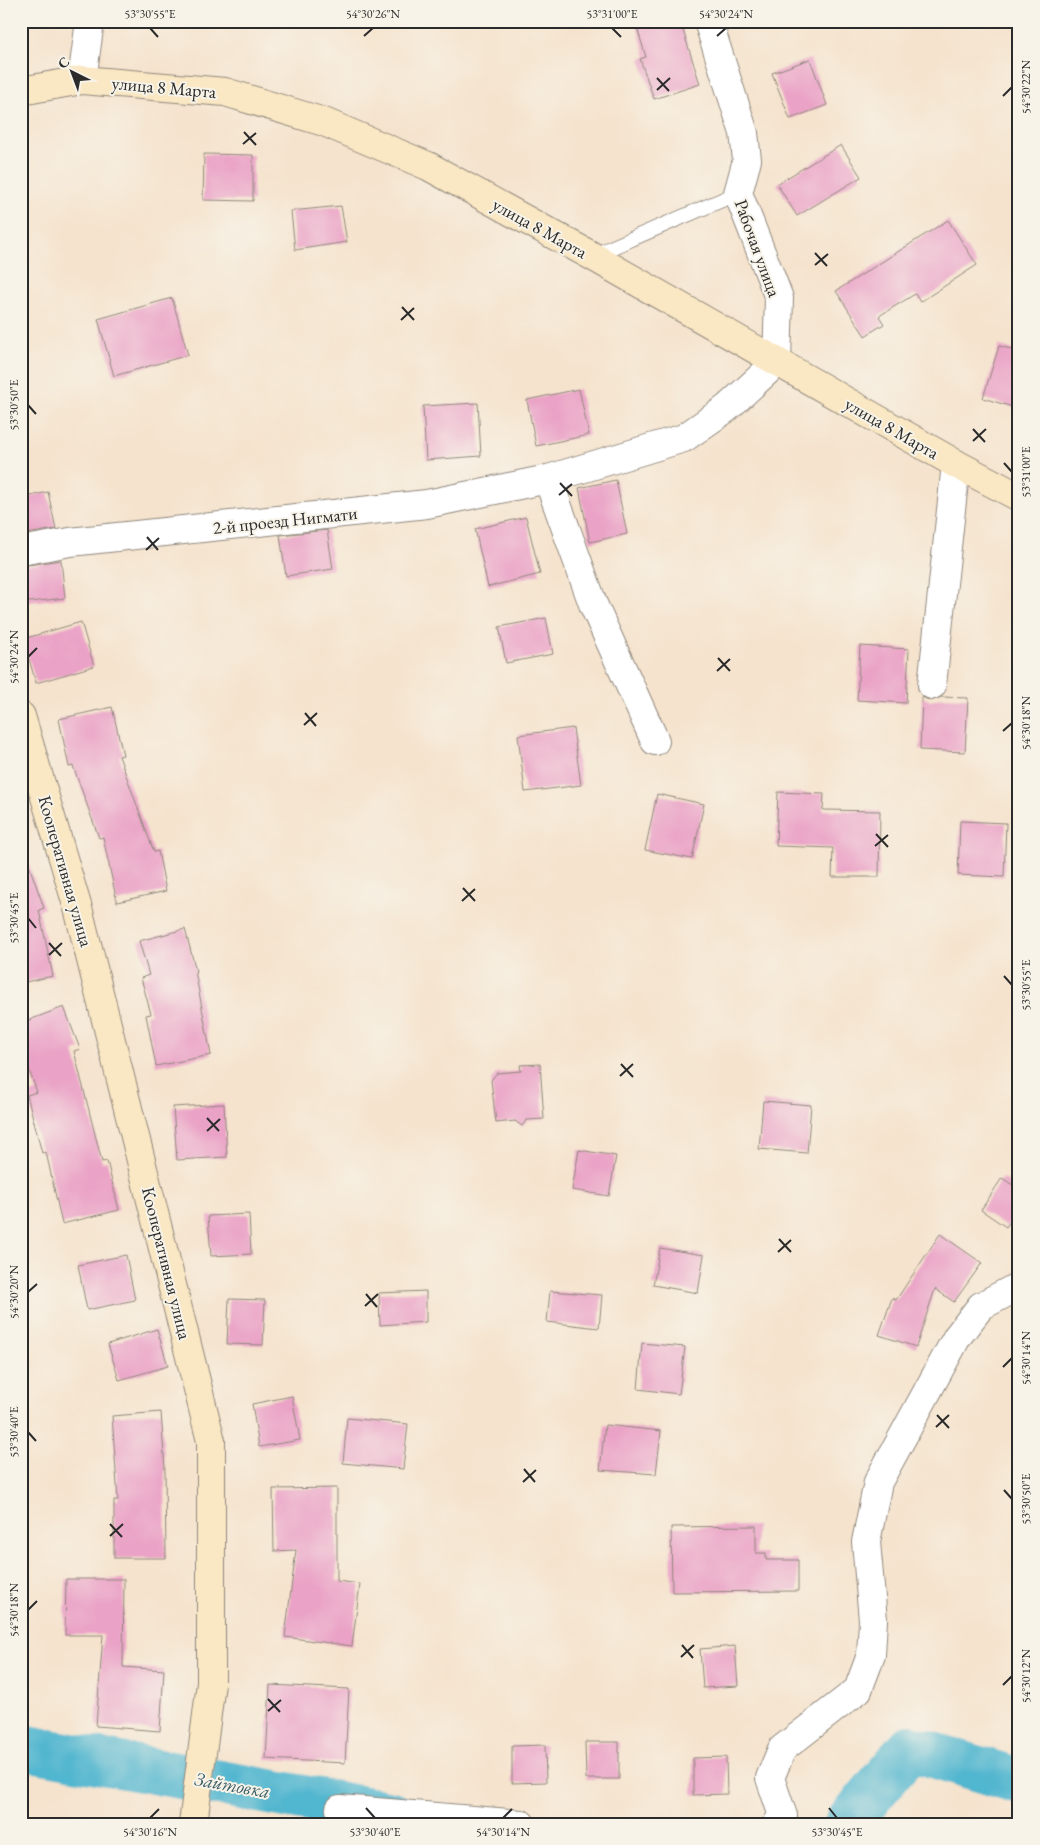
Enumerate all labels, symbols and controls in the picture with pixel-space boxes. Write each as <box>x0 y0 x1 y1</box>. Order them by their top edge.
text: 53°30'55"E <box>124 6 176 22</box>
text: 54°30'26"N <box>346 6 400 22</box>
text: 53°31'00"E <box>586 6 638 22</box>
text: 54°30'24"N <box>699 6 753 22</box>
north arrow <box>48 48 98 98</box>
text: С <box>54 52 73 72</box>
text: 54°30'22"N <box>1018 60 1034 114</box>
street label: улица 8 Марта <box>111 71 218 103</box>
street label: улица 8 Марта <box>489 193 592 264</box>
street label: Рабочая улица <box>730 196 787 301</box>
text: 53°30'50"E <box>6 379 22 431</box>
street label: улица 8 Марта <box>841 392 944 465</box>
text: 53°31'00"E <box>1018 446 1034 498</box>
street label: 2-й проезд Нигмати <box>212 501 359 539</box>
text: 54°30'24"N <box>6 630 22 684</box>
text: 54°30'18"N <box>1018 696 1034 750</box>
street label: Кооперативная улица <box>33 793 99 950</box>
text: 53°30'45"E <box>6 892 22 944</box>
text: 53°30'55"E <box>1018 959 1034 1011</box>
street label: Кооперативная улица <box>137 1184 197 1342</box>
text: 54°30'20"N <box>6 1265 22 1319</box>
text: 54°30'14"N <box>1018 1331 1034 1385</box>
text: 53°30'40"E <box>6 1406 22 1458</box>
text: 53°30'50"E <box>1018 1473 1034 1525</box>
text: 54°30'18"N <box>6 1583 22 1637</box>
text: 54°30'12"N <box>1018 1649 1034 1703</box>
water label: Зайтовка <box>192 1766 272 1804</box>
text: 54°30'16"N <box>123 1824 177 1840</box>
text: 53°30'40"E <box>349 1824 401 1840</box>
text: 54°30'14"N <box>476 1824 530 1840</box>
text: 53°30'45"E <box>811 1824 863 1840</box>

